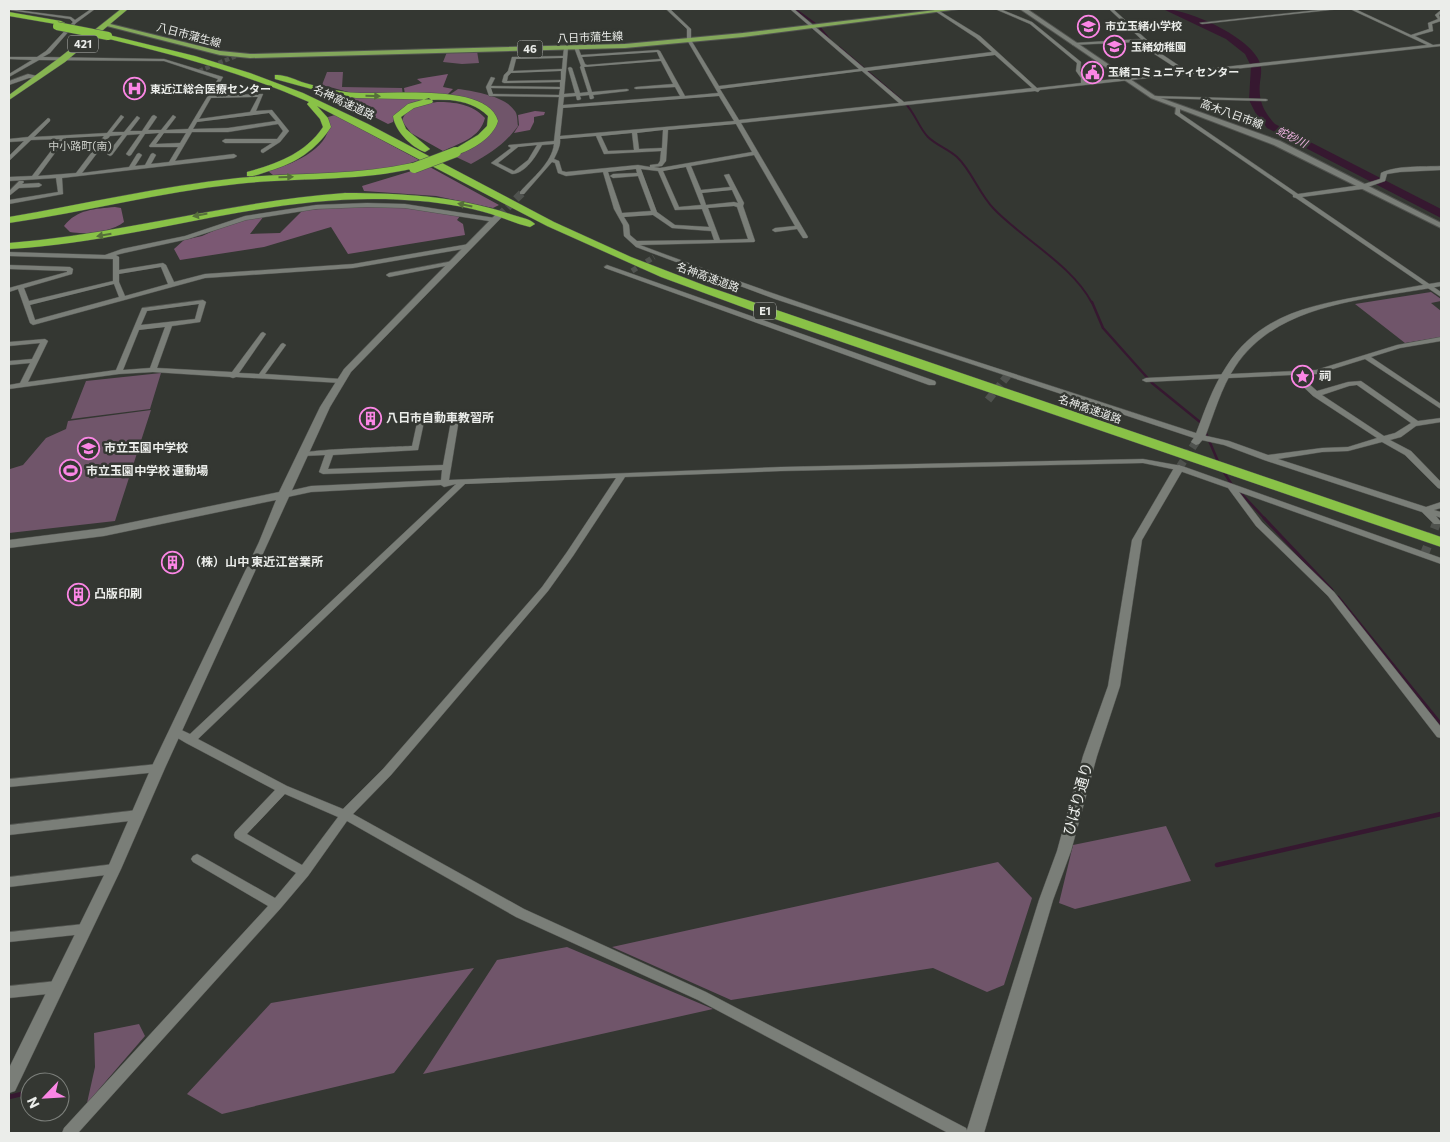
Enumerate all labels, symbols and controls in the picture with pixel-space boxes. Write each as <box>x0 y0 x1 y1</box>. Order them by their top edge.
school or university icon: 市立玉緒小学校 <box>1077 14 1101 38</box>
place label: 市立玉緒小学校 <box>1105 19 1182 32</box>
street label: 八日市蒲生線 <box>156 20 223 49</box>
street label: 八日市蒲生線 <box>557 29 623 44</box>
school or university icon: 玉緒幼稚園 <box>1103 35 1127 59</box>
road number: 421 <box>68 36 98 52</box>
place label: 玉緒幼稚園 <box>1131 40 1186 53</box>
road number: 46 <box>518 41 542 58</box>
public building icon: 玉緒コミュニティセンター <box>1080 60 1104 84</box>
place label: 玉緒コミュニティセンター <box>1108 65 1239 78</box>
hospital icon: 東近江総合医療センター <box>122 77 146 101</box>
place label: 東近江総合医療センター <box>150 82 271 95</box>
street label: 名神高速道路 <box>312 82 377 121</box>
one-way arrow <box>365 93 381 101</box>
street label: 高木八日市線 <box>1199 96 1265 131</box>
water label: 蛇砂川 <box>1275 123 1311 150</box>
district label: 中小路町(南) <box>48 139 112 152</box>
one-way arrow <box>278 173 294 181</box>
one-way arrow <box>458 201 473 209</box>
one-way arrow <box>191 212 207 220</box>
one-way arrow <box>95 231 111 239</box>
street label: 名神高速道路 <box>675 259 741 294</box>
road number: E1 <box>754 302 776 320</box>
place icon: 祠 <box>1291 364 1315 388</box>
place label: 祠 <box>1319 368 1331 382</box>
street label: 名神高速道路 <box>1057 392 1123 425</box>
building icon: 八日市自動車教習所 <box>358 406 382 430</box>
place label: 八日市自動車教習所 <box>386 410 494 424</box>
school or university icon: 市立玉園中学校 <box>76 436 100 460</box>
place label: 市立玉園中学校 <box>104 440 188 454</box>
sports icon: 市立玉園中学校 運動場 <box>58 459 82 483</box>
place label: 市立玉園中学校 運動場 <box>86 463 208 477</box>
building icon: （株）山中 東近江営業所 <box>161 550 185 574</box>
place label: （株）山中 東近江営業所 <box>189 554 323 568</box>
building icon: 凸版印刷 <box>66 582 90 606</box>
place label: 凸版印刷 <box>94 586 142 600</box>
street label: ひばり通り <box>1059 760 1095 837</box>
north arrow <box>20 1072 70 1122</box>
text: N <box>23 1094 43 1111</box>

